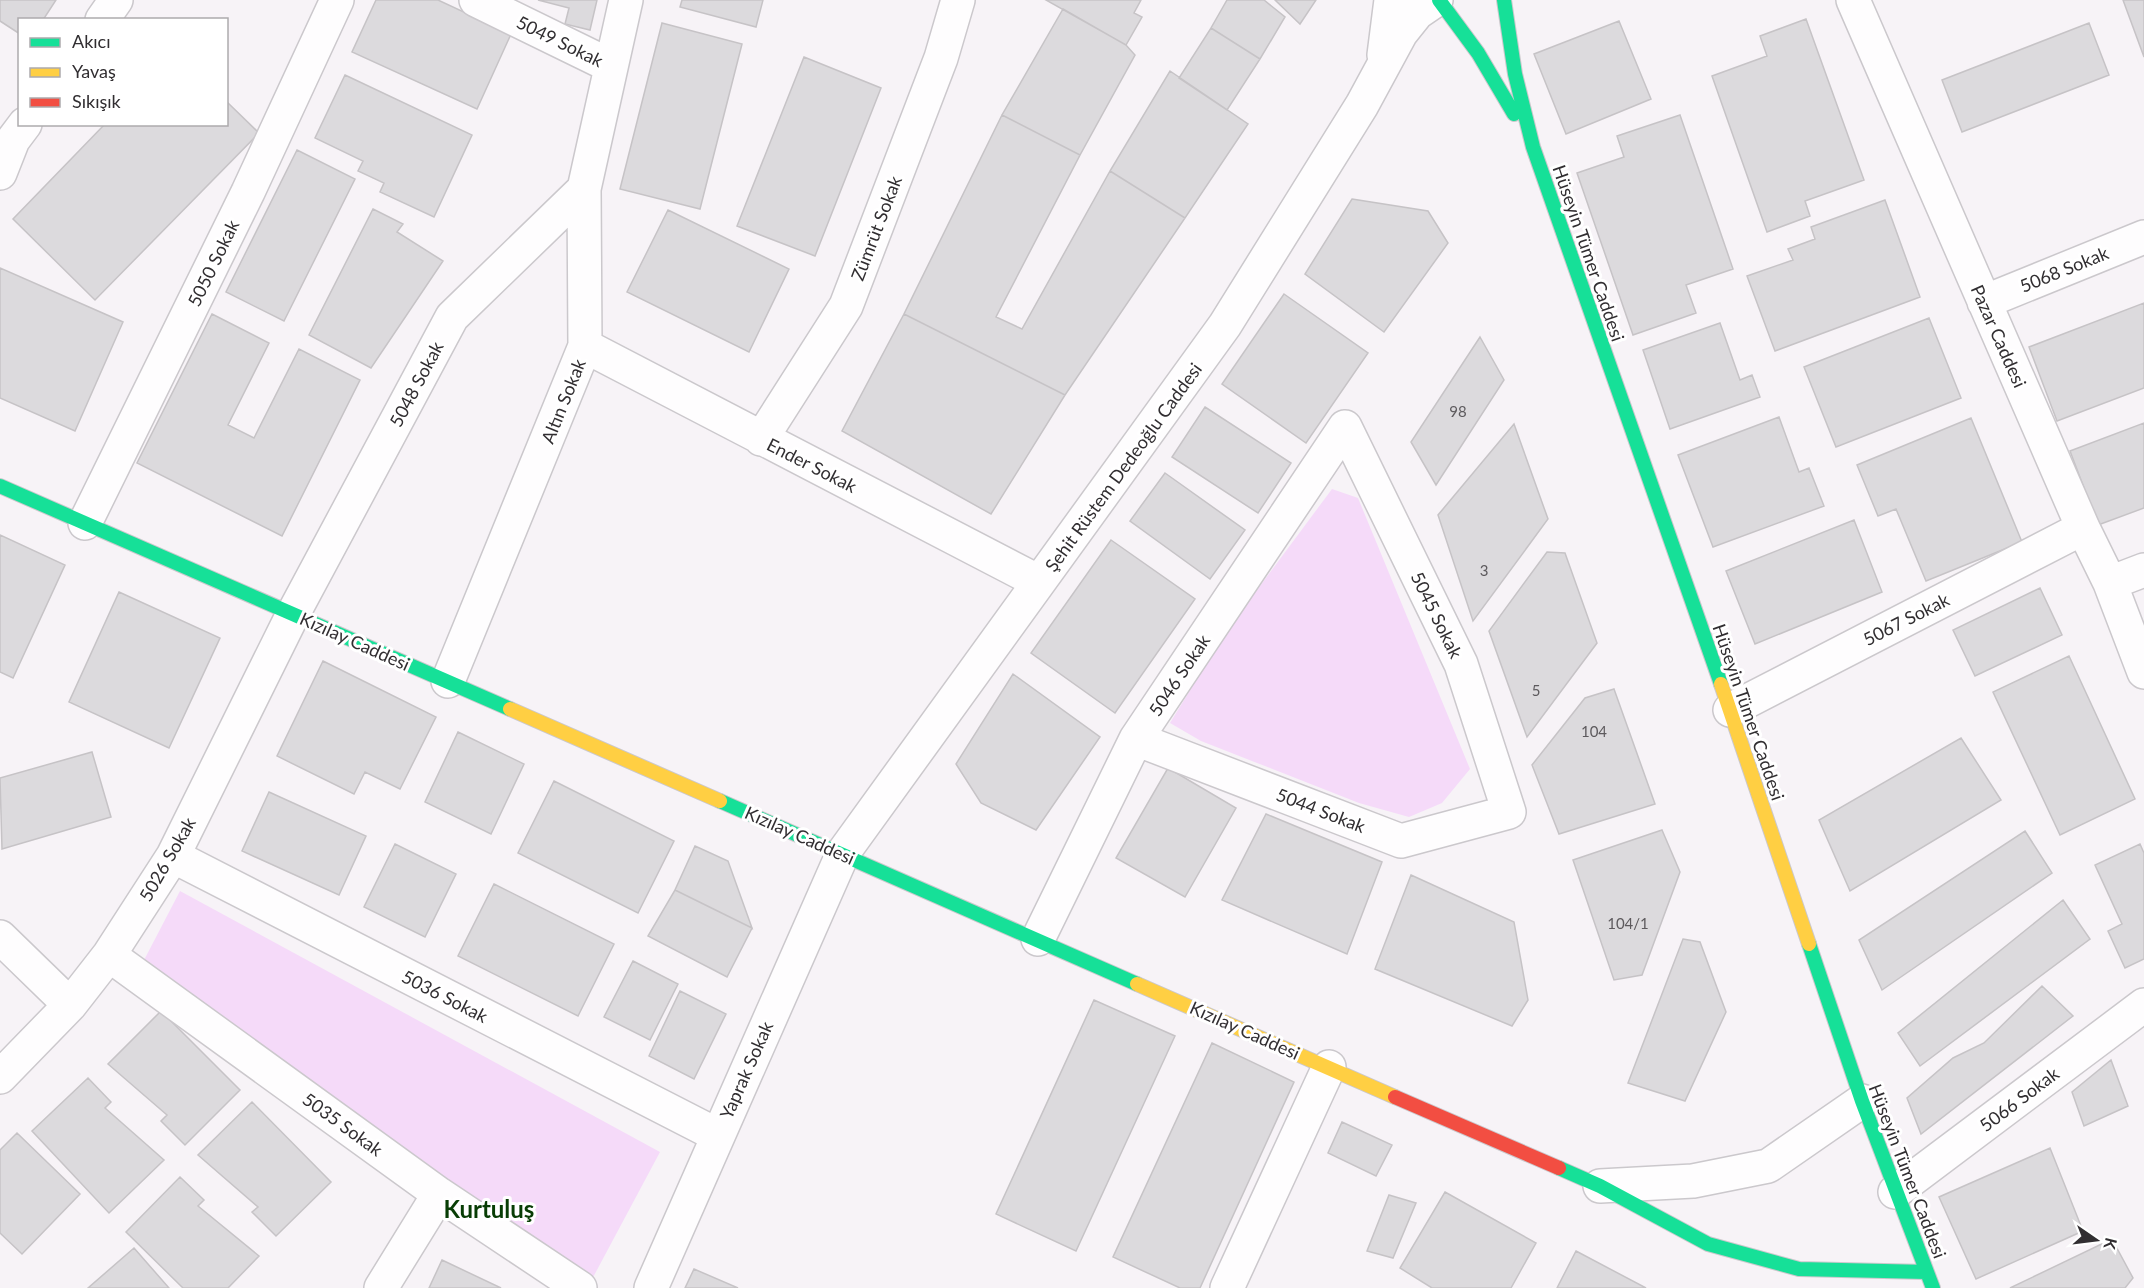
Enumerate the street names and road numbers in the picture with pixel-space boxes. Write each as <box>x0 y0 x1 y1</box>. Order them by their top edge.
street label: 5049 Sokak <box>513 11 608 72</box>
street label: Hüseyin Tümer Caddesi <box>1548 162 1630 344</box>
street label: Zümrüt Sokak <box>846 172 906 283</box>
street label: 5050 Sokak <box>183 215 244 310</box>
street label: 5068 Sokak <box>2017 241 2112 297</box>
street label: Pazar Caddesi <box>1967 281 2031 391</box>
street label: 5048 Sokak <box>384 337 448 430</box>
street label: Altın Sokak <box>536 355 590 447</box>
street label: Şehit Rüstem Dedeoğlu Caddesi <box>1040 358 1206 576</box>
street label: Ender Sokak <box>763 433 861 497</box>
street label: 5045 Sokak <box>1407 568 1468 663</box>
street label: 5067 Sokak <box>1859 588 1953 650</box>
street label: Kızılay Caddesi <box>297 607 413 675</box>
street label: Hüseyin Tümer Caddesi <box>1708 621 1790 803</box>
street label: 5046 Sokak <box>1144 629 1215 720</box>
street label: 5044 Sokak <box>1273 783 1369 837</box>
street label: Kızılay Caddesi <box>742 801 858 869</box>
street label: 5026 Sokak <box>134 812 200 905</box>
street label: 5036 Sokak <box>398 965 492 1027</box>
street label: Kızılay Caddesi <box>1187 996 1303 1064</box>
street label: Yaprak Sokak <box>715 1017 778 1122</box>
street label: 5066 Sokak <box>1975 1062 2064 1136</box>
street label: Hüseyin Tümer Caddesi <box>1865 1081 1951 1261</box>
street label: 5035 Sokak <box>299 1088 388 1161</box>

